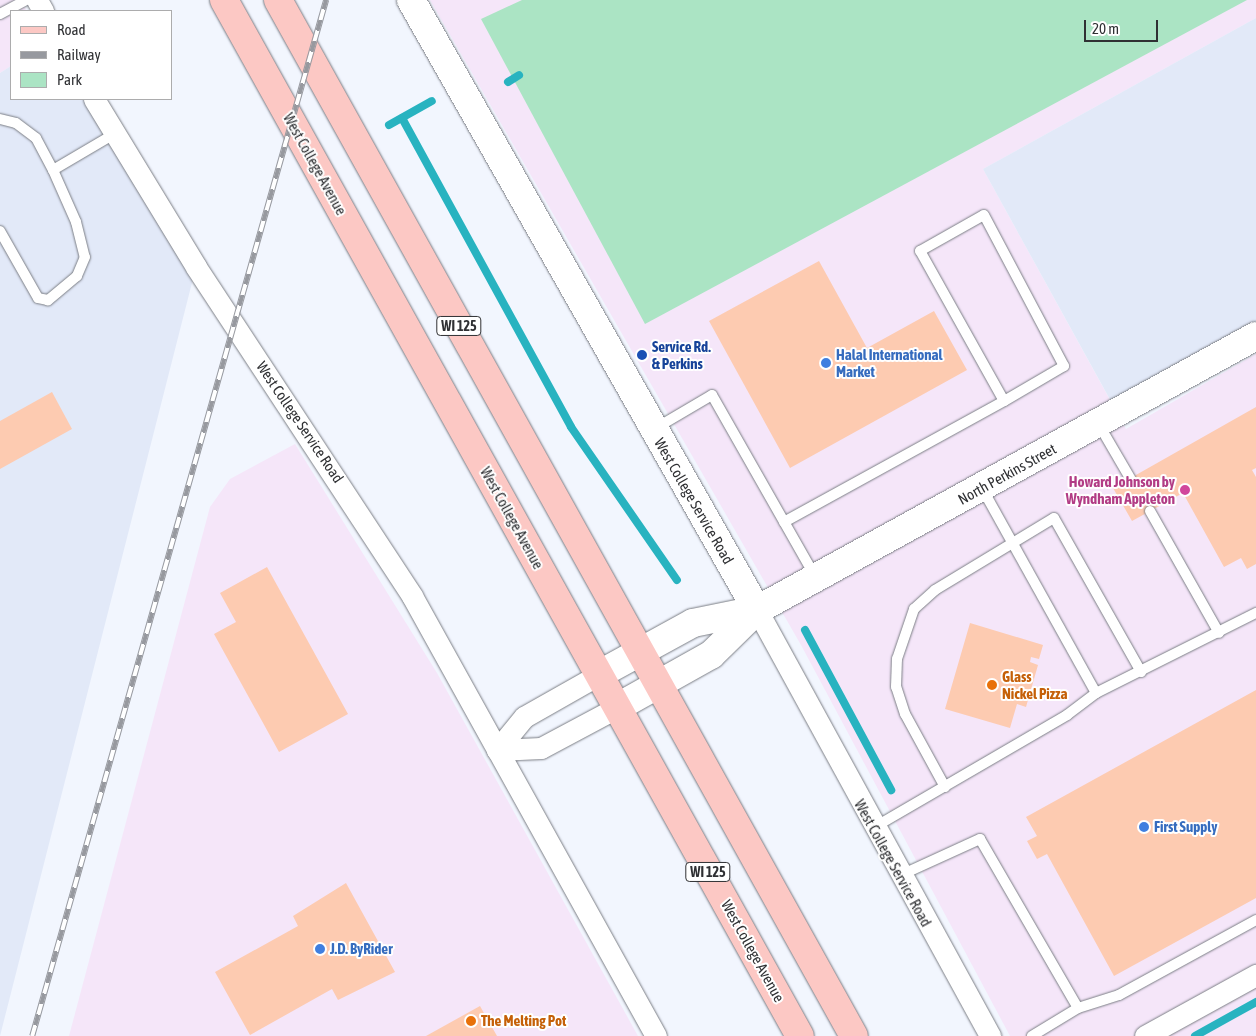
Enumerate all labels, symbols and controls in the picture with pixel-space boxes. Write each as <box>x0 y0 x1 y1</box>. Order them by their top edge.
legend <box>10 10 172 100</box>
scale bar <box>1086 10 1160 42</box>
text: 20 m <box>1092 20 1119 37</box>
text: Road <box>57 21 86 38</box>
text: Railway <box>57 46 101 63</box>
text: Park <box>57 71 82 88</box>
street label: West College Avenue <box>280 110 350 218</box>
road number: WI 125 <box>435 314 483 338</box>
place label: Service Rd. & Perkins <box>652 337 711 372</box>
place label: Halal International Market <box>836 345 942 380</box>
marker: Service Rd. & Perkins <box>636 349 648 361</box>
marker: Halal International Market <box>820 357 832 369</box>
street label: West College Service Road <box>253 358 347 486</box>
street label: West College Service Road <box>651 435 737 567</box>
street label: North Perkins Street <box>955 440 1059 508</box>
street label: West College Avenue <box>477 464 547 572</box>
place label: Howard Johnson by Wyndham Appleton <box>1066 472 1175 507</box>
marker: Howard Johnson by Wyndham Appleton <box>1179 484 1191 496</box>
place label: Glass Nickel Pizza <box>1002 667 1067 702</box>
marker: Glass Nickel Pizza <box>986 679 998 691</box>
street label: West College Service Road <box>851 796 935 930</box>
place label: First Supply <box>1154 818 1217 836</box>
marker: First Supply <box>1138 821 1150 833</box>
road number: WI 125 <box>684 860 732 884</box>
street label: West College Avenue <box>718 897 788 1005</box>
place label: J.D. ByRider <box>330 940 393 958</box>
marker: J.D. ByRider <box>314 943 326 955</box>
place label: The Melting Pot <box>481 1012 566 1030</box>
marker: The Melting Pot <box>465 1015 477 1027</box>

